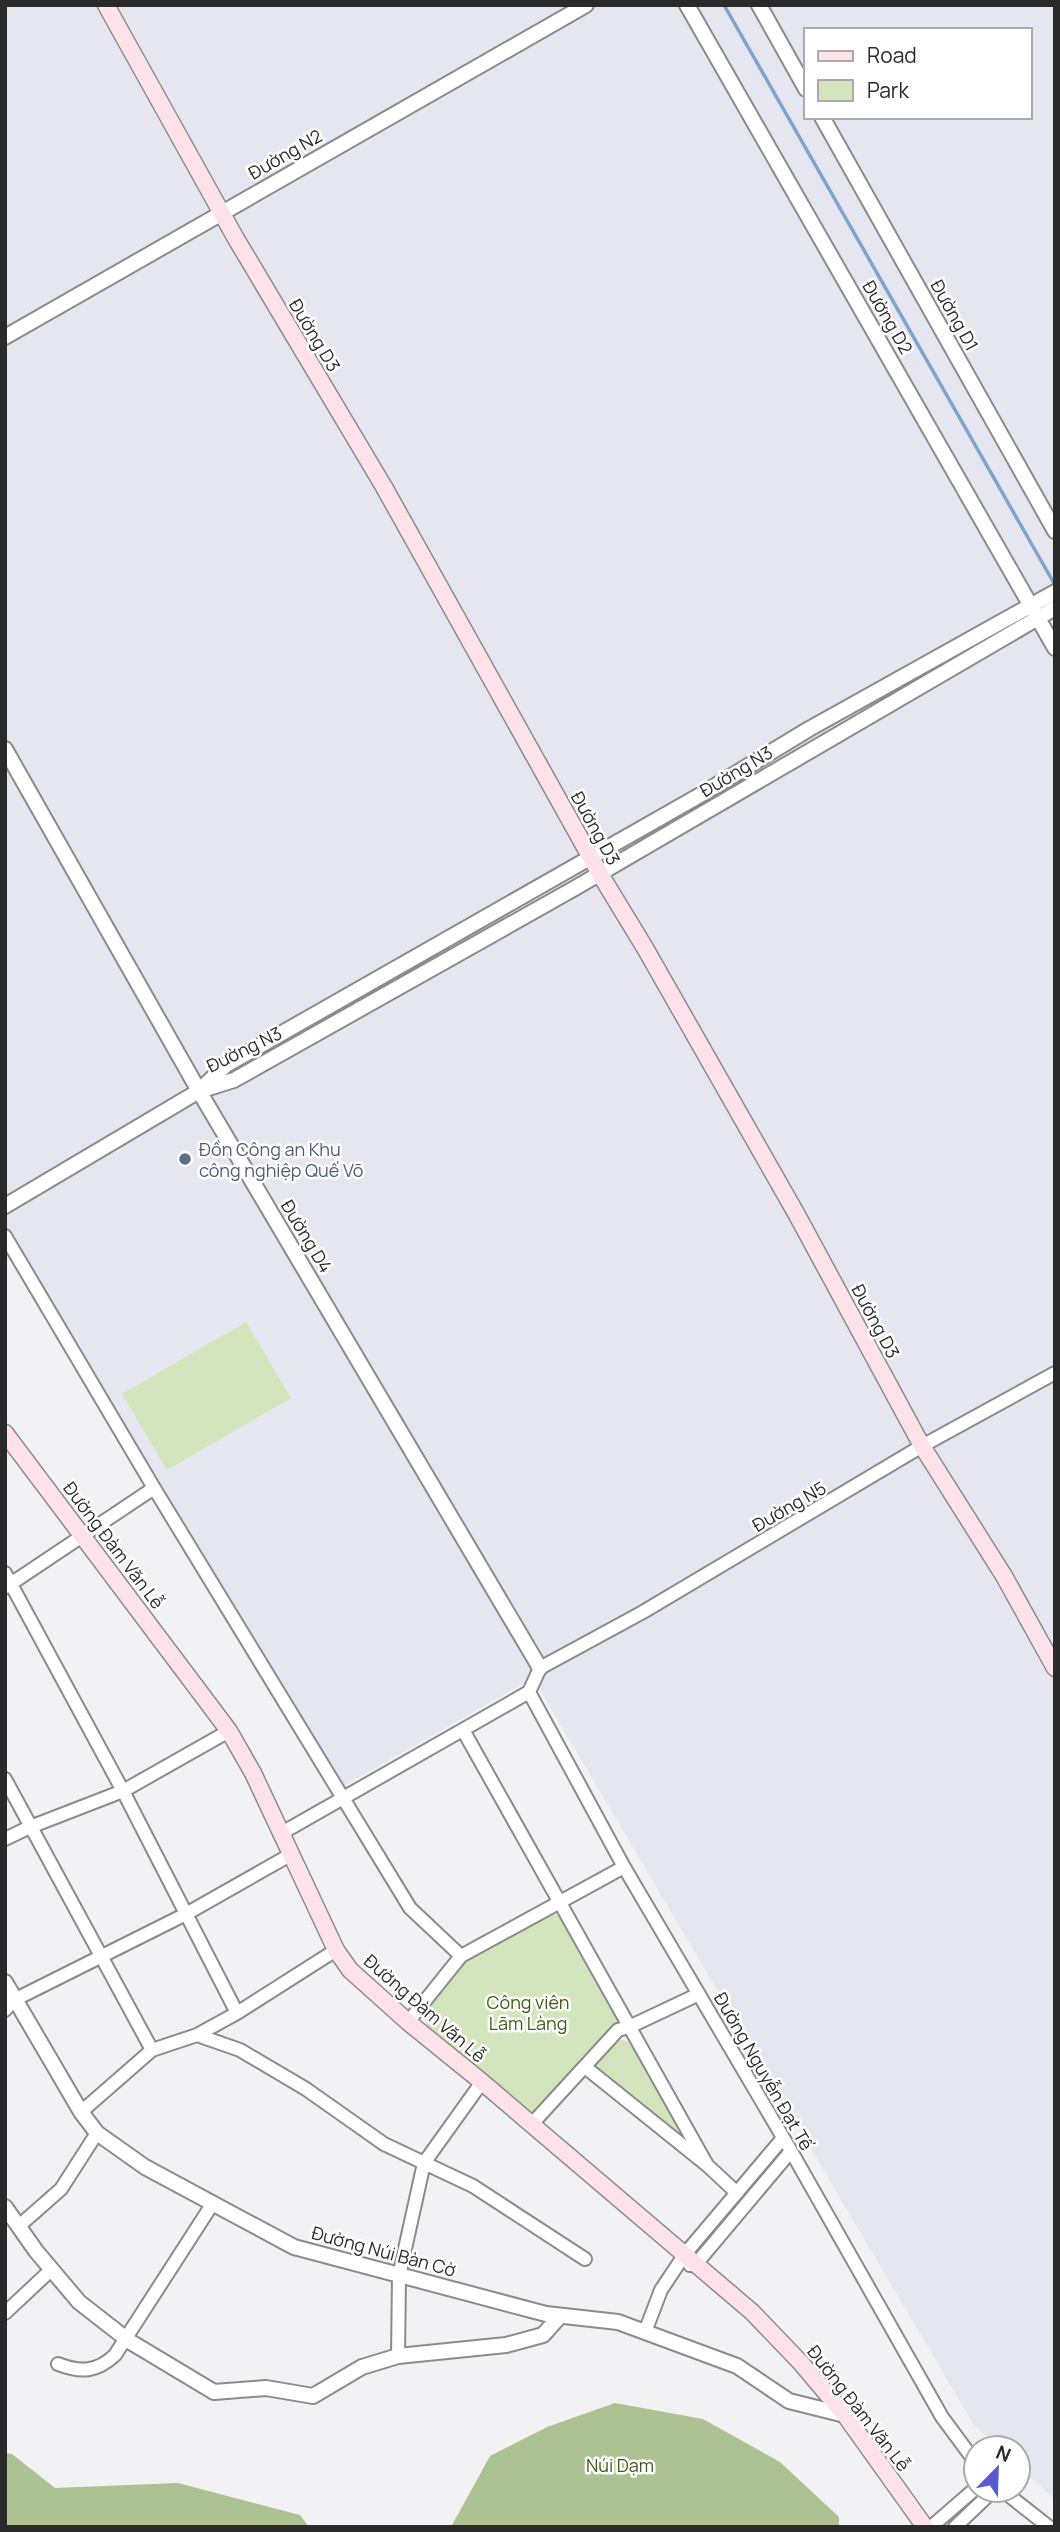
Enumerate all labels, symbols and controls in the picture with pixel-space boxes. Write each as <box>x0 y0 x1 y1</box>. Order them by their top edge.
legend <box>804 28 1032 119</box>
text: Road <box>867 41 917 69</box>
text: Park <box>867 76 909 104</box>
street label: Đường N2 <box>244 123 326 185</box>
street label: Đường D1 <box>926 275 984 355</box>
street label: Đường D2 <box>857 276 919 358</box>
street label: Đường D3 <box>284 294 346 376</box>
street label: Đường N3 <box>695 740 777 802</box>
street label: Đường D3 <box>566 787 626 869</box>
street label: Đường N3 <box>202 1020 286 1078</box>
place label: Đồn Công an Khu công nghiệp Quế Võ <box>199 1137 363 1182</box>
marker: Đồn Công an Khu công nghiệp Quế Võ <box>177 1151 193 1167</box>
street label: Đường D4 <box>276 1195 338 1277</box>
street label: Đường D3 <box>846 1280 906 1362</box>
street label: Đường N5 <box>748 1475 830 1537</box>
street label: Đường Đàm Văn Lễ <box>58 1476 170 1614</box>
street label: Đường Đàm Văn Lễ <box>359 1949 491 2067</box>
street label: Đường Nguyễn Đạt Tế <box>709 1988 819 2155</box>
park label: Công viên Lãm Làng <box>487 1990 569 2035</box>
street label: Đường Núi Bàn Cờ <box>309 2220 459 2282</box>
street label: Đường Đàm Văn Lễ <box>802 2340 916 2476</box>
north arrow <box>962 2434 1032 2504</box>
text: N <box>992 2439 1015 2468</box>
park label: Núi Dạm <box>586 2453 654 2477</box>

